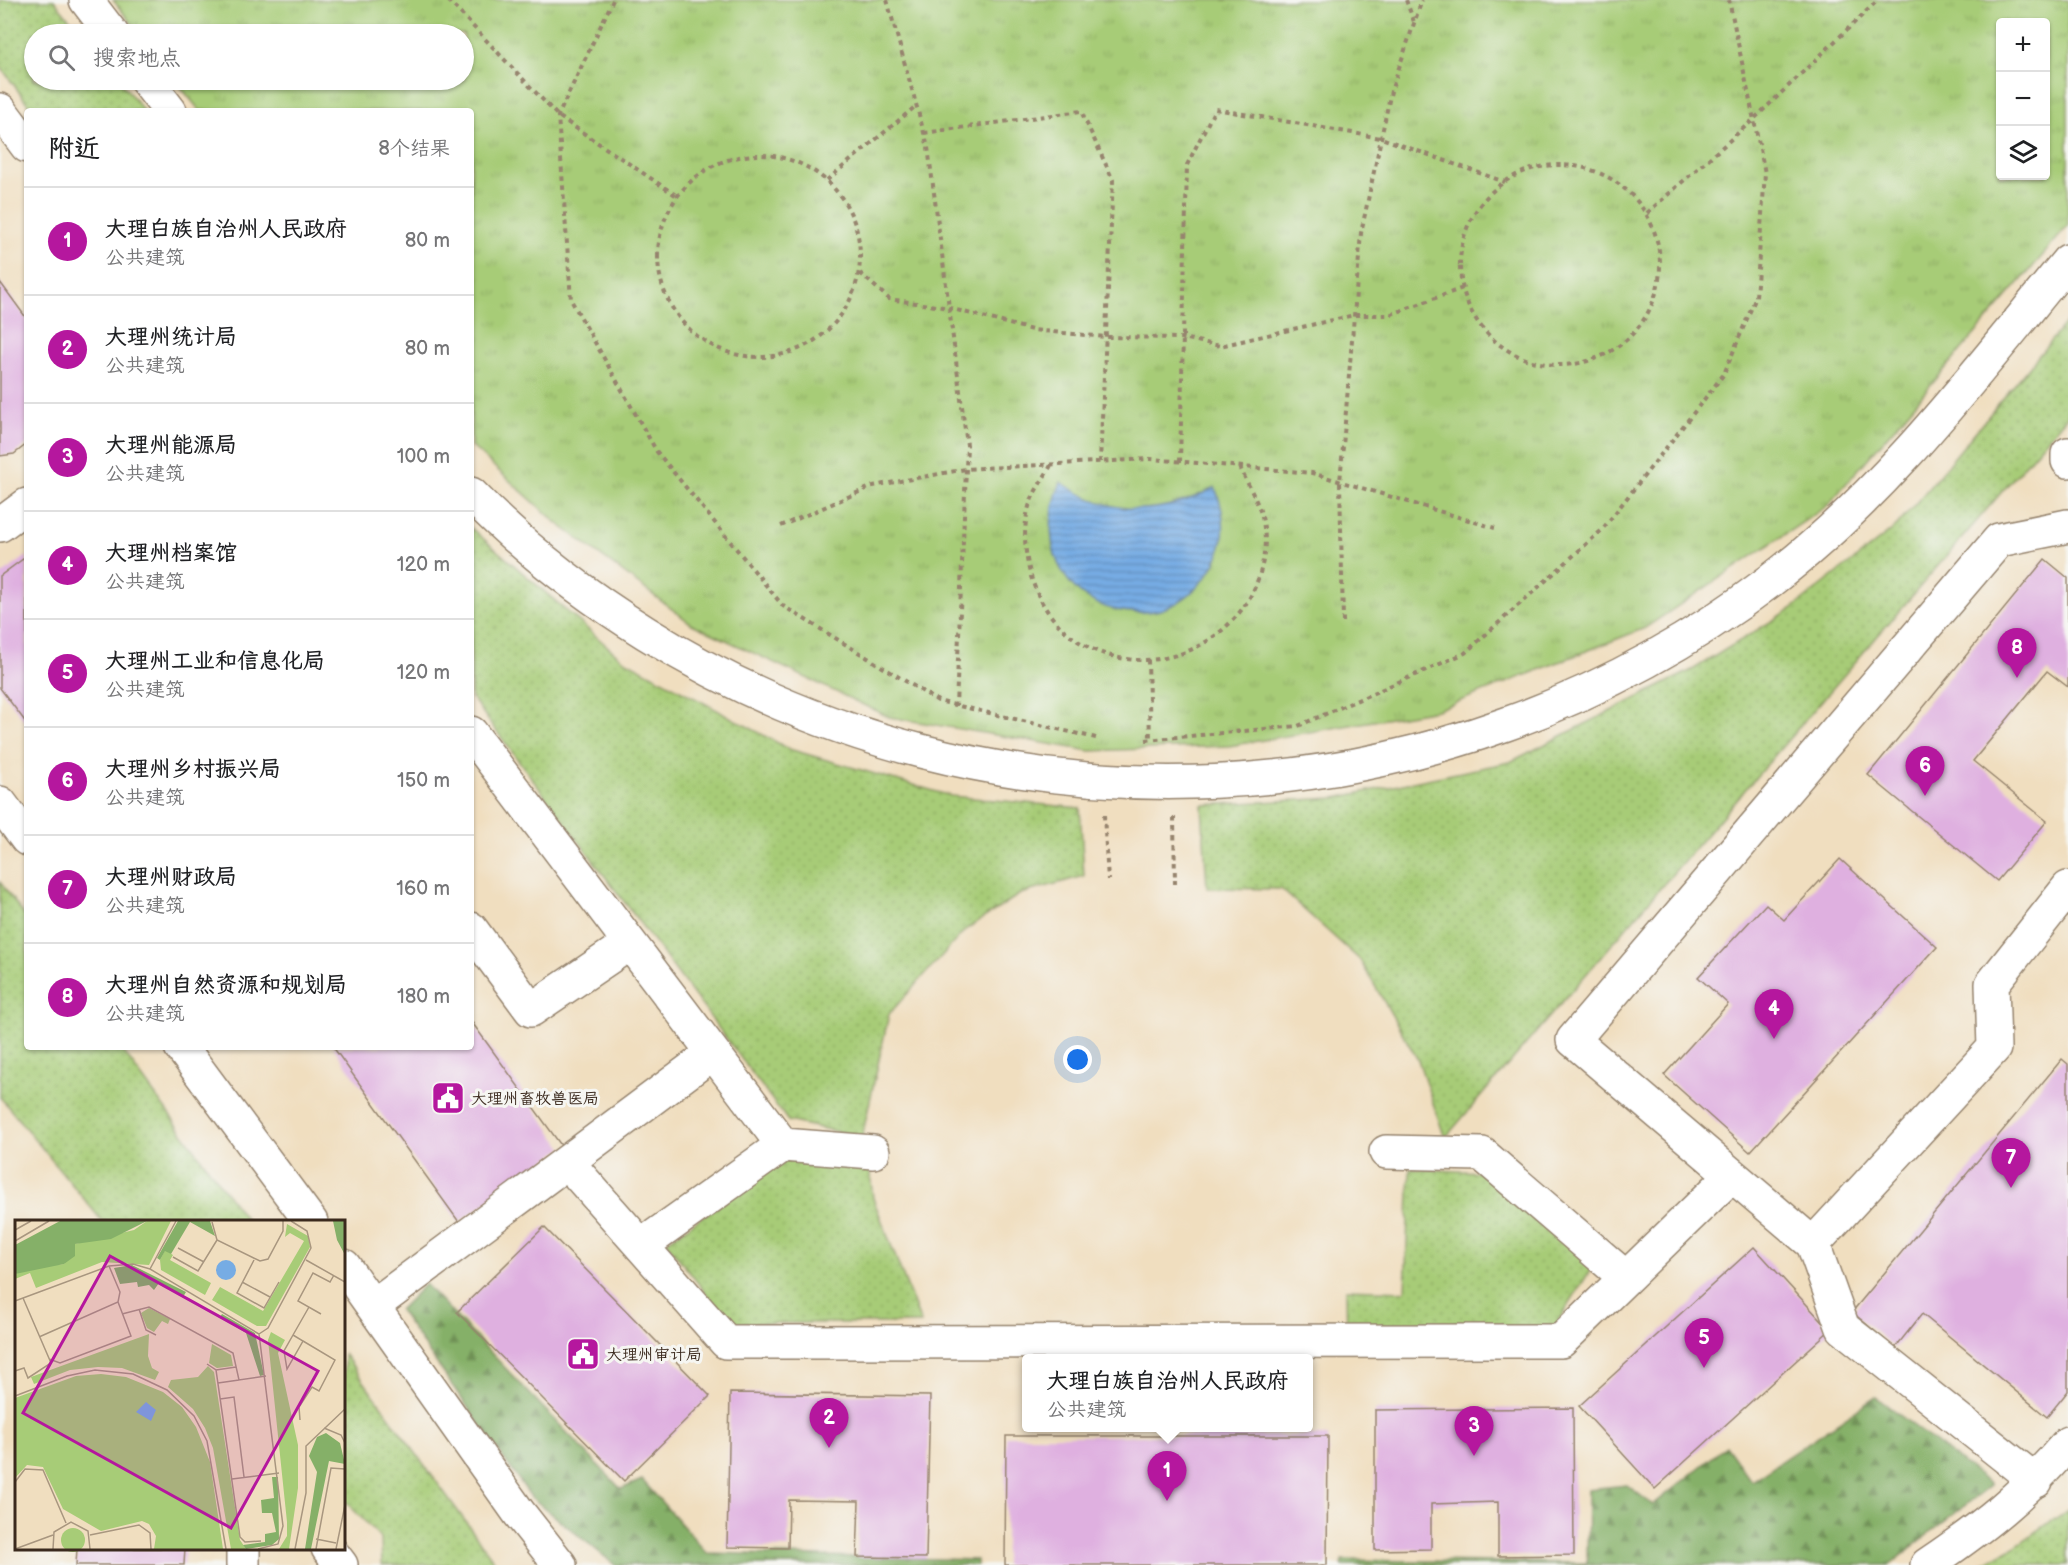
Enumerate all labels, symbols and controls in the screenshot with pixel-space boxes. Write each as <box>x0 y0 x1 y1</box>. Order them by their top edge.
map controls <box>1996 18 2050 180</box>
button: + <box>1996 18 2050 72</box>
search box <box>24 24 474 90</box>
icon: search <box>45 41 78 74</box>
text: 搜索地点 <box>93 45 181 72</box>
button: − <box>1996 72 2050 126</box>
button: layers <box>1996 126 2050 180</box>
text: 附近 <box>48 134 100 165</box>
text: 8个结果 <box>378 137 450 161</box>
text: 大理白族自治州人民政府 <box>105 216 347 243</box>
text: 1 <box>63 229 72 253</box>
text: 80 m <box>405 229 450 253</box>
text: 公共建筑 <box>105 246 185 270</box>
text: 大理州统计局 <box>105 324 237 351</box>
text: 2 <box>62 337 73 361</box>
text: 80 m <box>405 337 450 361</box>
text: 公共建筑 <box>105 354 185 378</box>
text: 大理州能源局 <box>105 432 237 459</box>
text: 3 <box>62 445 73 469</box>
text: 100 m <box>397 445 450 469</box>
text: 公共建筑 <box>105 462 185 486</box>
text: 大理州档案馆 <box>105 540 237 567</box>
text: 4 <box>62 553 73 577</box>
text: 120 m <box>397 553 450 577</box>
text: 公共建筑 <box>105 570 185 594</box>
pin: 8 <box>1998 628 2036 678</box>
text: 大理州工业和信息化局 <box>105 648 325 675</box>
text: 5 <box>62 661 73 685</box>
text: 120 m <box>397 661 450 685</box>
text: 公共建筑 <box>105 678 185 702</box>
pin: 6 <box>1906 746 1944 796</box>
text: 大理州乡村振兴局 <box>105 756 281 783</box>
text: 6 <box>61 769 74 793</box>
text: 150 m <box>397 769 450 793</box>
text: 公共建筑 <box>105 786 185 810</box>
text: 大理州财政局 <box>105 864 237 891</box>
text: 7 <box>62 877 73 901</box>
text: 160 m <box>396 877 450 901</box>
text: 公共建筑 <box>105 894 185 918</box>
text: 大理州自然资源和规划局 <box>105 972 347 999</box>
text: 8 <box>61 985 74 1009</box>
text: 180 m <box>397 985 450 1009</box>
pin: 4 <box>1754 990 1794 1039</box>
text: 公共建筑 <box>105 1002 185 1026</box>
your location <box>1063 1045 1092 1074</box>
public building icon: 大理州畜牧兽医局 <box>430 1080 466 1116</box>
place label: 大理州畜牧兽医局 <box>471 1090 599 1109</box>
pin: 7 <box>1992 1138 2030 1188</box>
inset map <box>15 1220 345 1550</box>
pin: 5 <box>1684 1318 1724 1368</box>
public building icon: 大理州审计局 <box>565 1336 601 1372</box>
place label: 大理州审计局 <box>606 1346 702 1365</box>
popup <box>1022 1354 1313 1432</box>
text: 大理白族自治州人民政府 <box>1046 1368 1289 1395</box>
pin: 2 <box>810 1398 848 1448</box>
text: 公共建筑 <box>1046 1398 1126 1422</box>
pin: 3 <box>1454 1406 1494 1456</box>
pin: 1 <box>1148 1452 1186 1501</box>

